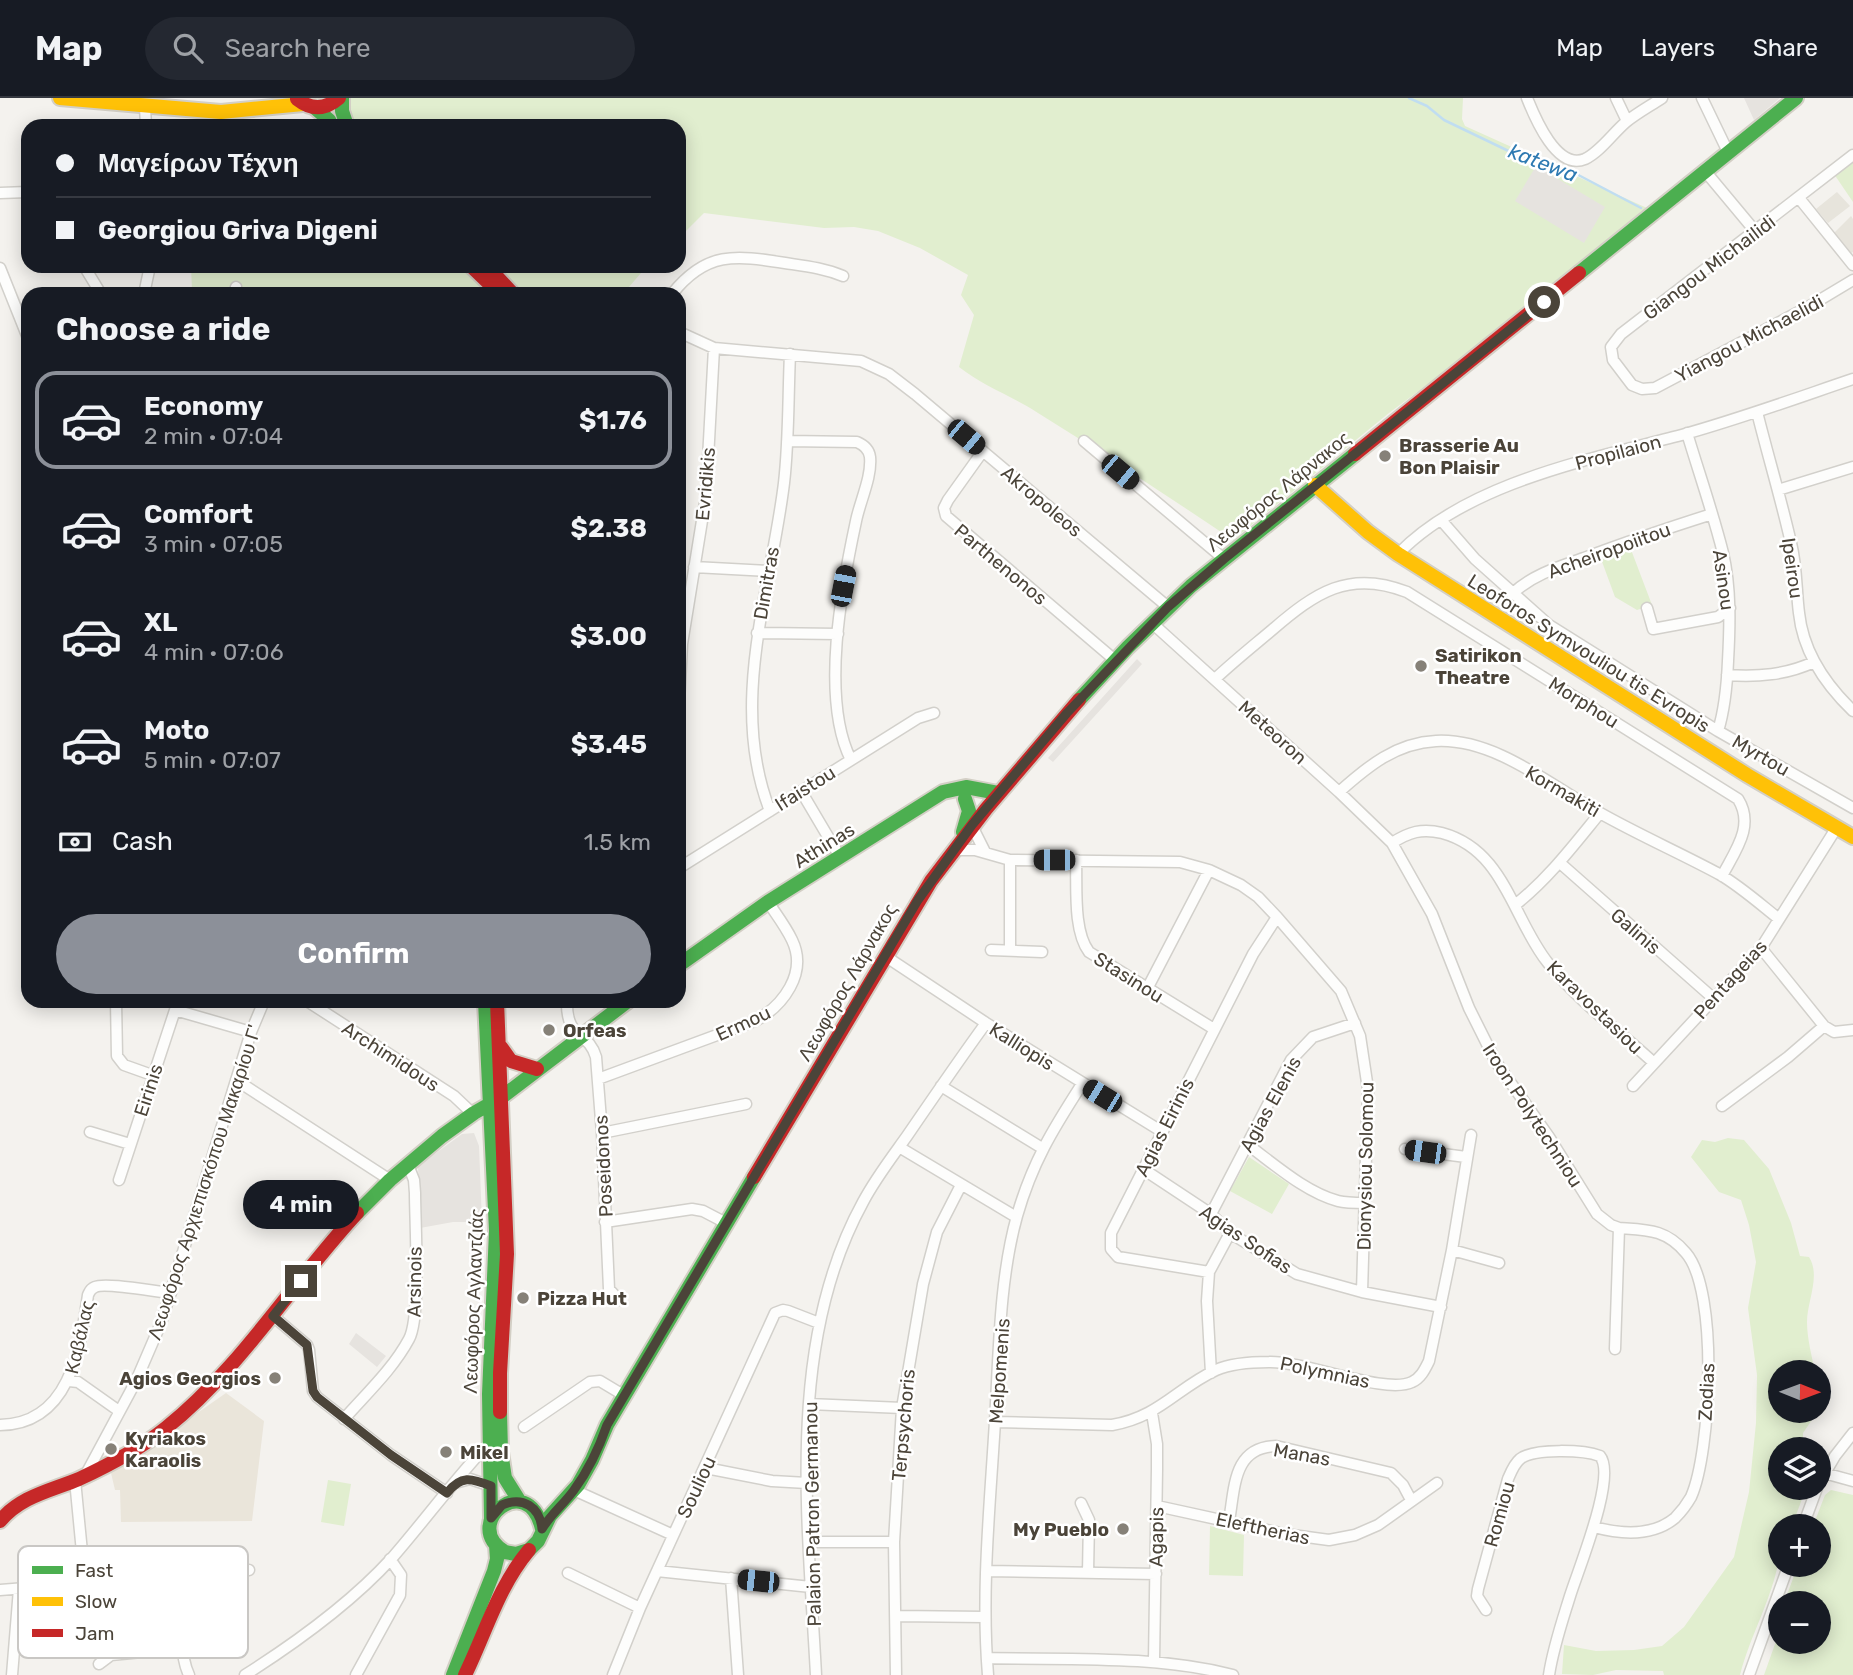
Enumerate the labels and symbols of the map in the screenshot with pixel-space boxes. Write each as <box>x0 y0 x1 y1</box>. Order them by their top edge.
water label: katewa <box>1505 138 1581 187</box>
street label: Giangou Michailidi <box>1639 210 1780 325</box>
route start <box>1528 286 1560 318</box>
street label: Yiangou Michaelidi <box>1671 290 1827 387</box>
car <box>944 415 989 459</box>
street label: Λεωφόρος Λάρνακος <box>1202 426 1355 556</box>
street label: Propilaion <box>1573 430 1664 475</box>
place label: Brasserie Au Bon Plaisir <box>1399 434 1519 479</box>
street label: Evridikis <box>691 446 720 522</box>
marker: Brasserie Au Bon Plaisir <box>1377 448 1393 464</box>
car <box>1098 450 1143 494</box>
street label: Akropoleos <box>997 461 1087 542</box>
street label: Acheiropoiitou <box>1545 518 1674 583</box>
street label: Parthenonos <box>950 519 1052 610</box>
street label: Ipeirou <box>1777 536 1808 600</box>
street label: Dimitras <box>749 545 784 621</box>
street label: Asinou <box>1708 548 1739 612</box>
car <box>829 563 858 609</box>
street label: Leoforos Symvouliou tis Evropis <box>1463 569 1714 738</box>
place label: Satirikon Theatre <box>1435 644 1522 689</box>
marker: Satirikon Theatre <box>1413 658 1429 674</box>
street label: Morphou <box>1544 672 1623 733</box>
street label: Meteoron <box>1234 696 1312 769</box>
street label: Myrtou <box>1728 730 1794 781</box>
street label: Ifaistou <box>771 761 840 816</box>
street label: Kormakiti <box>1521 761 1604 822</box>
street label: Athinas <box>790 818 859 873</box>
car <box>1034 850 1076 871</box>
street label: Λεωφόρος Λάρνακος <box>793 899 902 1065</box>
street label: Galinis <box>1606 904 1665 959</box>
street label: Pentageias <box>1689 935 1772 1024</box>
street label: Stasinou <box>1090 947 1168 1008</box>
street label: Karavostasiou <box>1542 956 1647 1059</box>
street label: Ermou <box>712 1001 774 1046</box>
street label: Archimidous <box>338 1016 444 1096</box>
street label: Kalliopis <box>985 1018 1058 1075</box>
place label: Orfeas <box>563 1019 626 1042</box>
street label: Λεωφόρος Αρχιεπισκόπου Μακαρίου Γ' <box>143 1022 266 1342</box>
marker: Orfeas <box>541 1022 557 1038</box>
street label: Iroon Polytechniou <box>1477 1039 1588 1192</box>
street label: Agias Elenis <box>1235 1052 1306 1156</box>
street label: Eirinis <box>129 1061 168 1119</box>
street label: Agias Eirinis <box>1130 1074 1199 1180</box>
car <box>1079 1076 1126 1116</box>
street label: Dionysiou Solomou <box>1353 1081 1378 1251</box>
street label: Poseidonos <box>589 1114 618 1218</box>
car <box>1403 1139 1448 1165</box>
callout: 4 min <box>243 1180 359 1228</box>
street label: Agias Sofias <box>1195 1200 1296 1279</box>
street label: Λεωφόρος Αγλαντζιάς <box>459 1208 488 1394</box>
street label: Arsinois <box>402 1246 427 1318</box>
route end <box>285 1265 317 1297</box>
place label: Pizza Hut <box>537 1287 627 1310</box>
marker: Pizza Hut <box>515 1290 531 1306</box>
street label: Καβάλας <box>60 1298 99 1376</box>
street label: Melpomenis <box>984 1317 1015 1425</box>
street label: Polymnias <box>1278 1352 1372 1393</box>
north arrow <box>1768 1360 1830 1423</box>
street label: Zodias <box>1693 1362 1720 1422</box>
place label: Agios Georgios <box>119 1367 261 1390</box>
street label: Terpsychoris <box>887 1368 920 1482</box>
marker: Agios Georgios <box>267 1370 283 1386</box>
street label: Palaion Patron Germanou <box>799 1401 826 1627</box>
place label: Kyriakos Karaolis <box>125 1427 206 1472</box>
street label: Manas <box>1272 1438 1332 1471</box>
marker: Kyriakos Karaolis <box>103 1441 119 1457</box>
place label: Mikel <box>460 1441 509 1464</box>
marker: Mikel <box>438 1444 454 1460</box>
street label: Souliou <box>672 1453 721 1522</box>
street label: Romiou <box>1479 1479 1520 1550</box>
street label: Agapis <box>1144 1507 1169 1567</box>
street label: Eleftherias <box>1214 1507 1312 1550</box>
place label: My Pueblo <box>1013 1518 1109 1541</box>
marker: My Pueblo <box>1115 1521 1131 1537</box>
legend <box>18 1546 248 1658</box>
text: Fast <box>75 1559 114 1582</box>
car <box>737 1568 780 1594</box>
text: Slow <box>75 1590 117 1613</box>
text: Jam <box>75 1622 114 1645</box>

